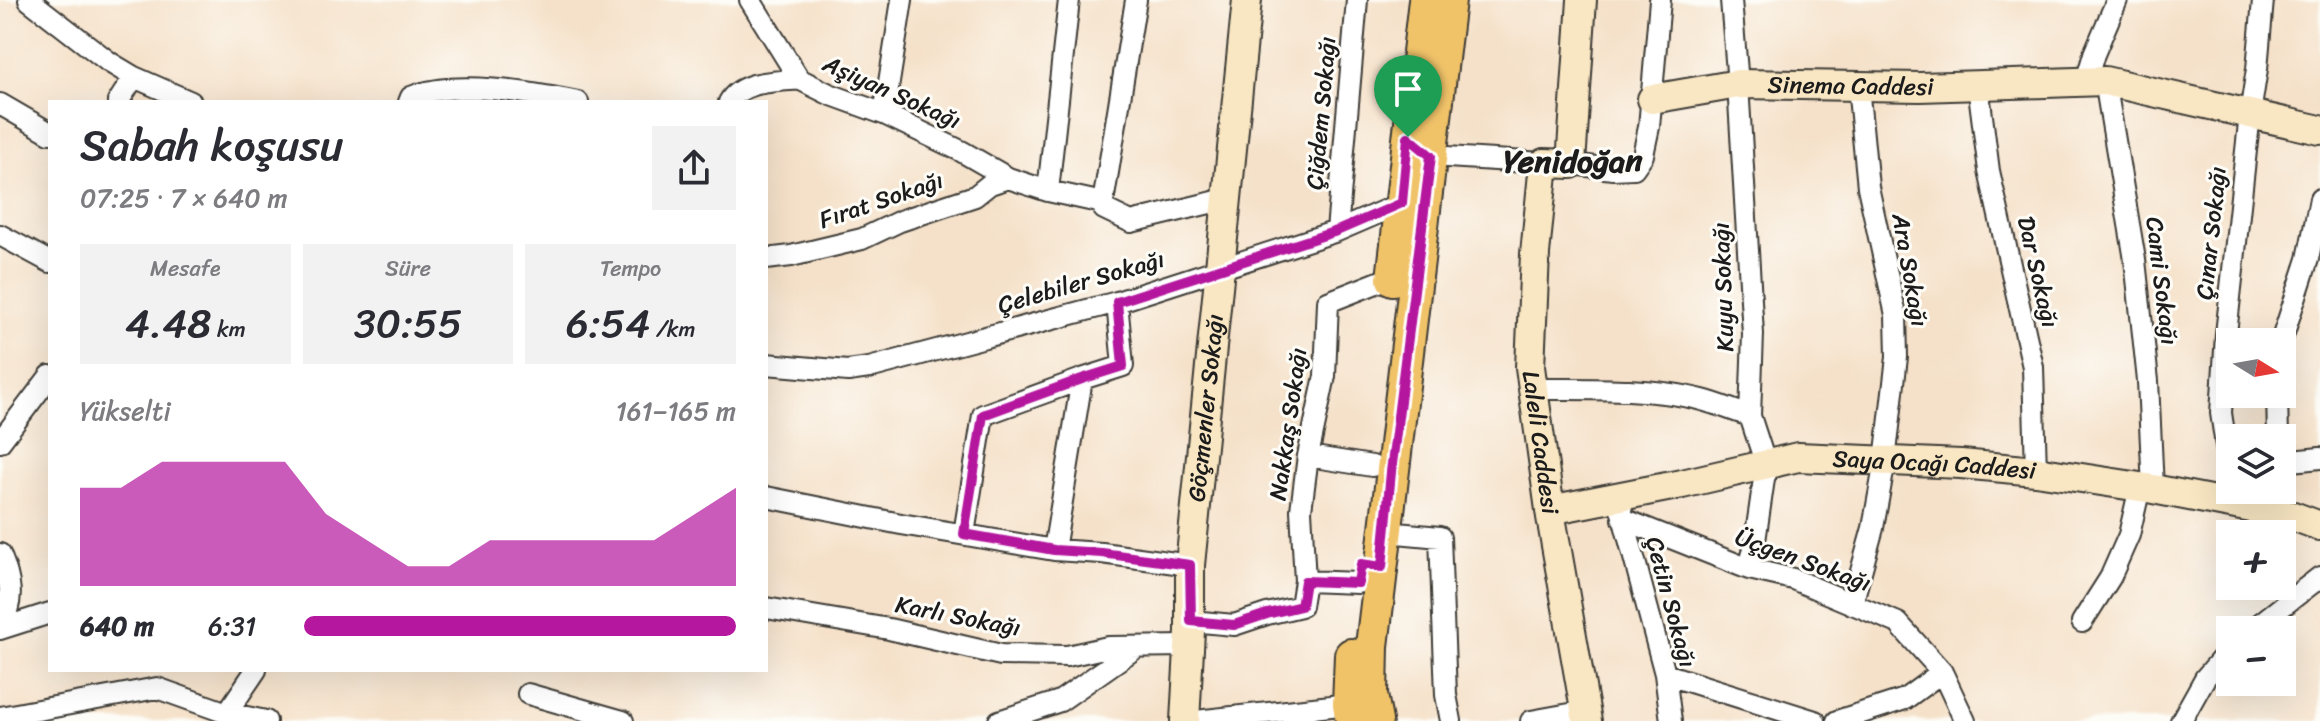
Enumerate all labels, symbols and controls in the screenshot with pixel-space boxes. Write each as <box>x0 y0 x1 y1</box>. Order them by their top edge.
street label: Çiğdem Sokağı <box>1293 35 1349 191</box>
street label: Aşiyan Sokağı <box>815 42 968 141</box>
pin <box>1374 55 1442 137</box>
street label: Sinema Caddesi <box>1767 63 1935 108</box>
icon: arrive <box>1386 67 1430 111</box>
text: Sabah koşusu <box>80 106 343 184</box>
button: share <box>652 126 736 210</box>
district label: Yenidoğan <box>1503 133 1643 190</box>
street label: Fırat Sokağı <box>813 159 949 241</box>
street label: Çınar Sokağı <box>2183 164 2239 302</box>
text: 07:25 · 7 × 640 m <box>80 175 288 221</box>
street label: Ara Sokağı <box>1879 209 1941 330</box>
street label: Dar Sokağı <box>2005 212 2071 332</box>
street label: Cami Sokağı <box>2133 215 2191 347</box>
street label: Kuyu Sokağı <box>1700 222 1746 352</box>
street label: Çelebiler Sokağı <box>993 238 1169 326</box>
text: Mesafe <box>150 249 221 288</box>
text: Süre <box>385 249 431 288</box>
text: Tempo <box>600 249 661 288</box>
text: 4.48 <box>125 288 211 359</box>
text: 30:55 <box>354 288 462 359</box>
text: 6:54 <box>566 288 650 359</box>
text: km <box>211 310 246 349</box>
text: /km <box>650 310 695 349</box>
street label: Göçmenler Sokağı <box>1175 312 1236 504</box>
north arrow <box>2216 328 2296 408</box>
map controls <box>2216 328 2296 696</box>
street label: Nakkaş Sokağı <box>1256 345 1320 503</box>
street label: Laleli Caddesi <box>1510 368 1571 517</box>
text: Yükselti <box>80 388 171 434</box>
text: 161–165 m <box>616 388 736 434</box>
button: layers <box>2216 424 2296 504</box>
street label: Saya Ocağı Caddesi <box>1832 438 2038 492</box>
street label: Üçgen Sokağı <box>1729 516 1877 604</box>
button: + <box>2216 520 2296 600</box>
street label: Çetin Sokağı <box>1633 532 1709 672</box>
street label: Karlı Sokağı <box>892 583 1024 649</box>
text: 640 m <box>80 603 154 649</box>
text: 6:31 <box>208 603 256 649</box>
button: − <box>2216 616 2296 696</box>

